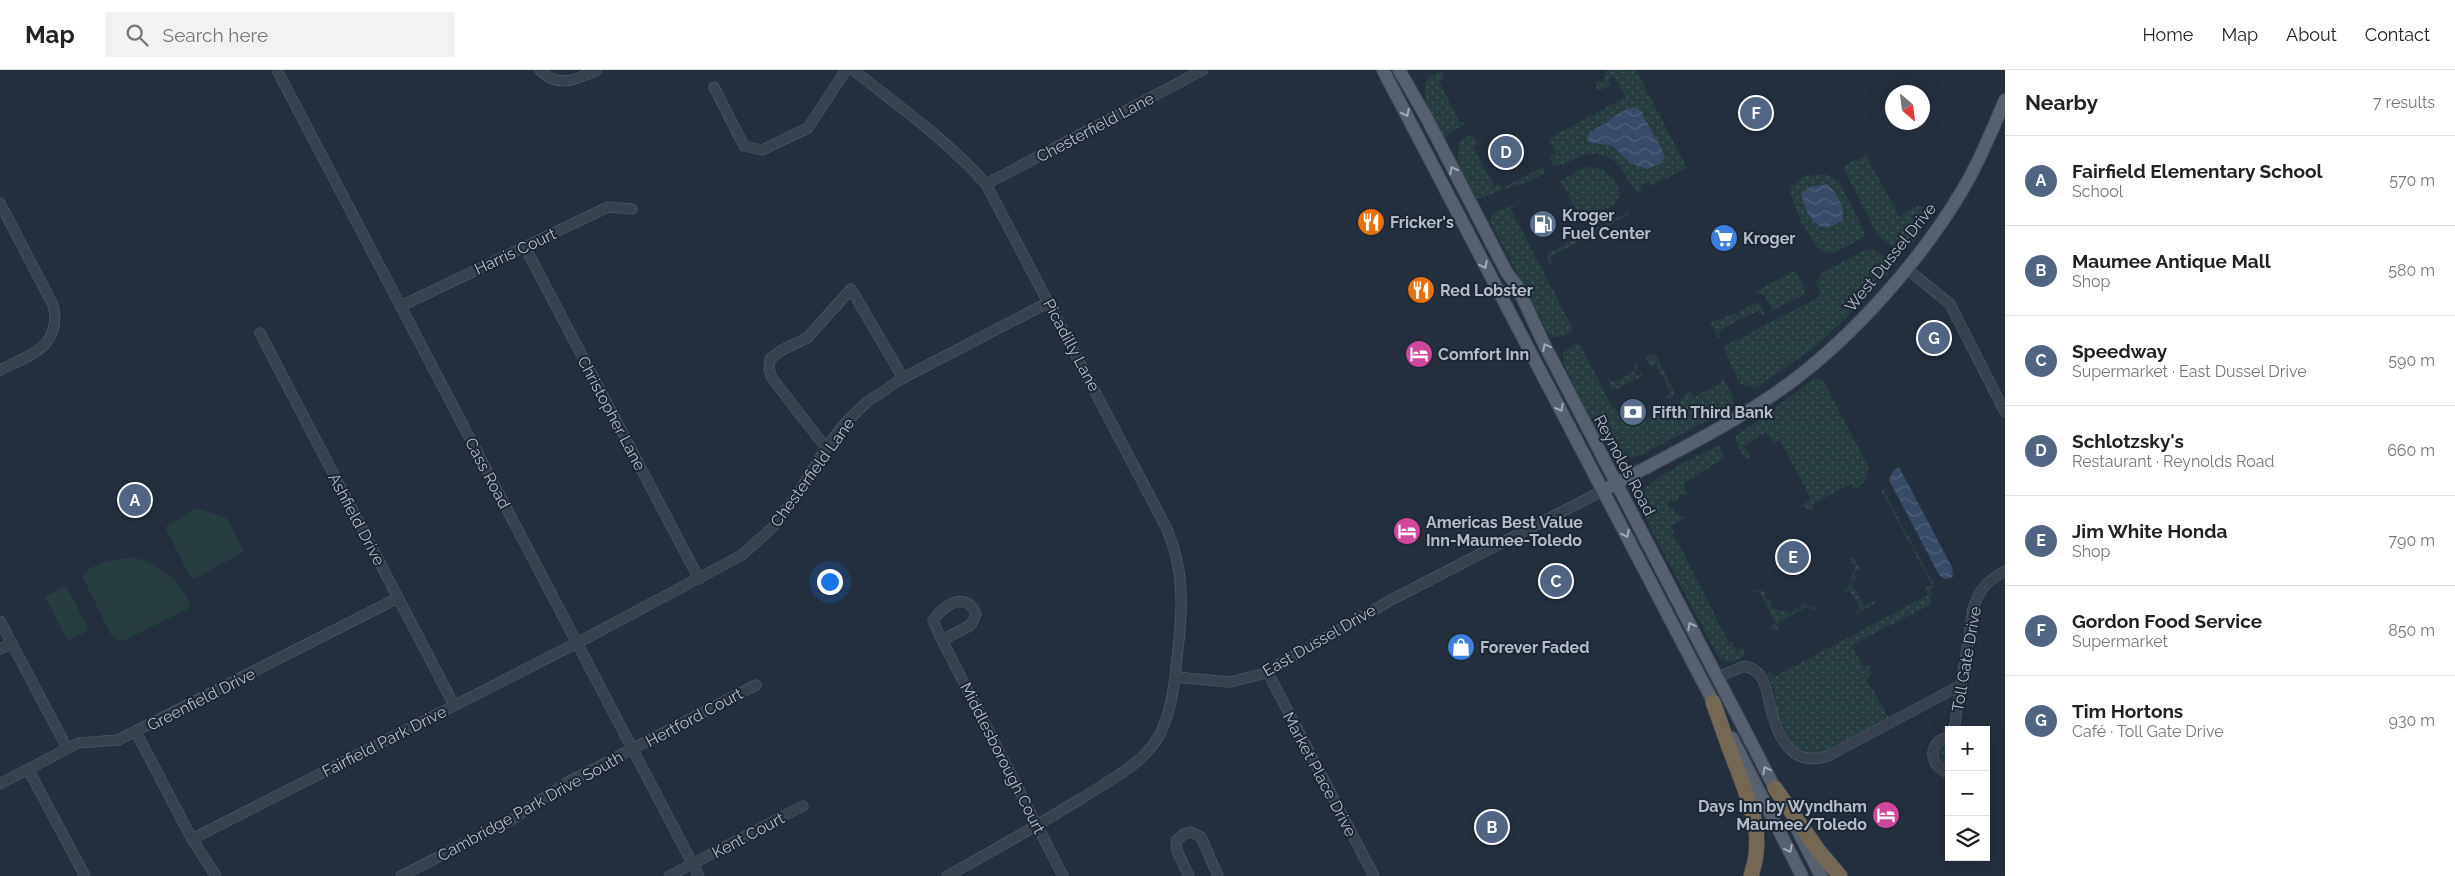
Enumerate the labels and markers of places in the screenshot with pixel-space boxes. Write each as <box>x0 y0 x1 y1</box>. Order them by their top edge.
pin: F <box>1740 94 1772 132</box>
pin: D <box>1490 133 1522 171</box>
place label: Kroger Fuel Center <box>1562 206 1651 243</box>
restaurant icon: Fricker's <box>1356 207 1386 237</box>
fuel station icon: Kroger Fuel Center <box>1528 209 1558 239</box>
place label: Fricker's <box>1390 213 1454 232</box>
supermarket icon: Kroger <box>1709 223 1739 253</box>
place label: Kroger <box>1743 229 1795 248</box>
restaurant icon: Red Lobster <box>1406 275 1436 305</box>
place label: Red Lobster <box>1440 281 1533 300</box>
pin: G <box>1918 319 1950 357</box>
hotel icon: Comfort Inn <box>1404 339 1434 369</box>
place label: Comfort Inn <box>1438 345 1529 364</box>
bank icon: Fifth Third Bank <box>1618 397 1648 427</box>
place label: Fifth Third Bank <box>1652 403 1773 422</box>
pin: A <box>119 481 151 519</box>
place label: Americas Best Value Inn-Maumee-Toledo <box>1426 513 1583 550</box>
hotel icon: Americas Best Value Inn-Maumee-Toledo <box>1392 516 1422 546</box>
pin: E <box>1777 538 1809 576</box>
pin: C <box>1540 562 1572 600</box>
shop icon: Forever Faded <box>1446 632 1476 662</box>
place label: Forever Faded <box>1480 638 1590 657</box>
place label: Days Inn by Wyndham Maumee/Toledo <box>1698 797 1867 834</box>
hotel icon: Days Inn by Wyndham Maumee/Toledo <box>1871 800 1901 830</box>
pin: B <box>1476 808 1508 846</box>

